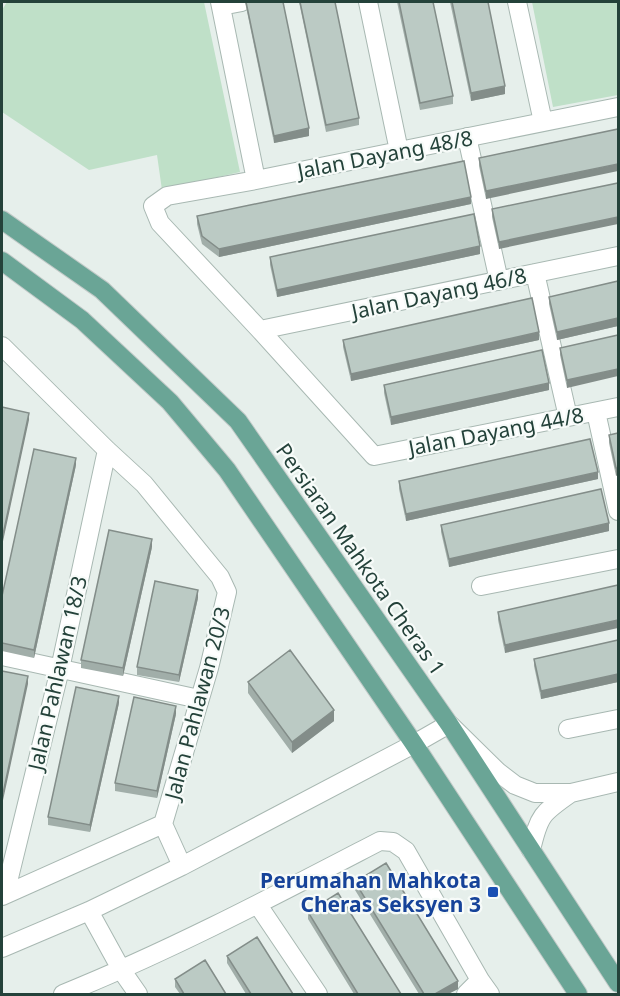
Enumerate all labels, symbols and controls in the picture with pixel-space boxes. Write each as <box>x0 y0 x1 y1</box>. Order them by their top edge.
street label: Jalan Dayang 48/8 <box>293 123 475 185</box>
street label: Jalan Dayang 46/8 <box>347 261 529 326</box>
street label: Jalan Dayang 44/8 <box>404 400 586 462</box>
street label: Persiaran Mahkota Cheras 1 <box>270 437 452 681</box>
street label: Jalan Pahlawan 18/3 <box>21 573 93 775</box>
street label: Jalan Pahlawan 20/3 <box>157 604 236 804</box>
place label: Perumahan Mahkota Cheras Seksyen 3 <box>260 866 481 918</box>
marker: Perumahan Mahkota Cheras Seksyen 3 <box>486 885 500 899</box>

